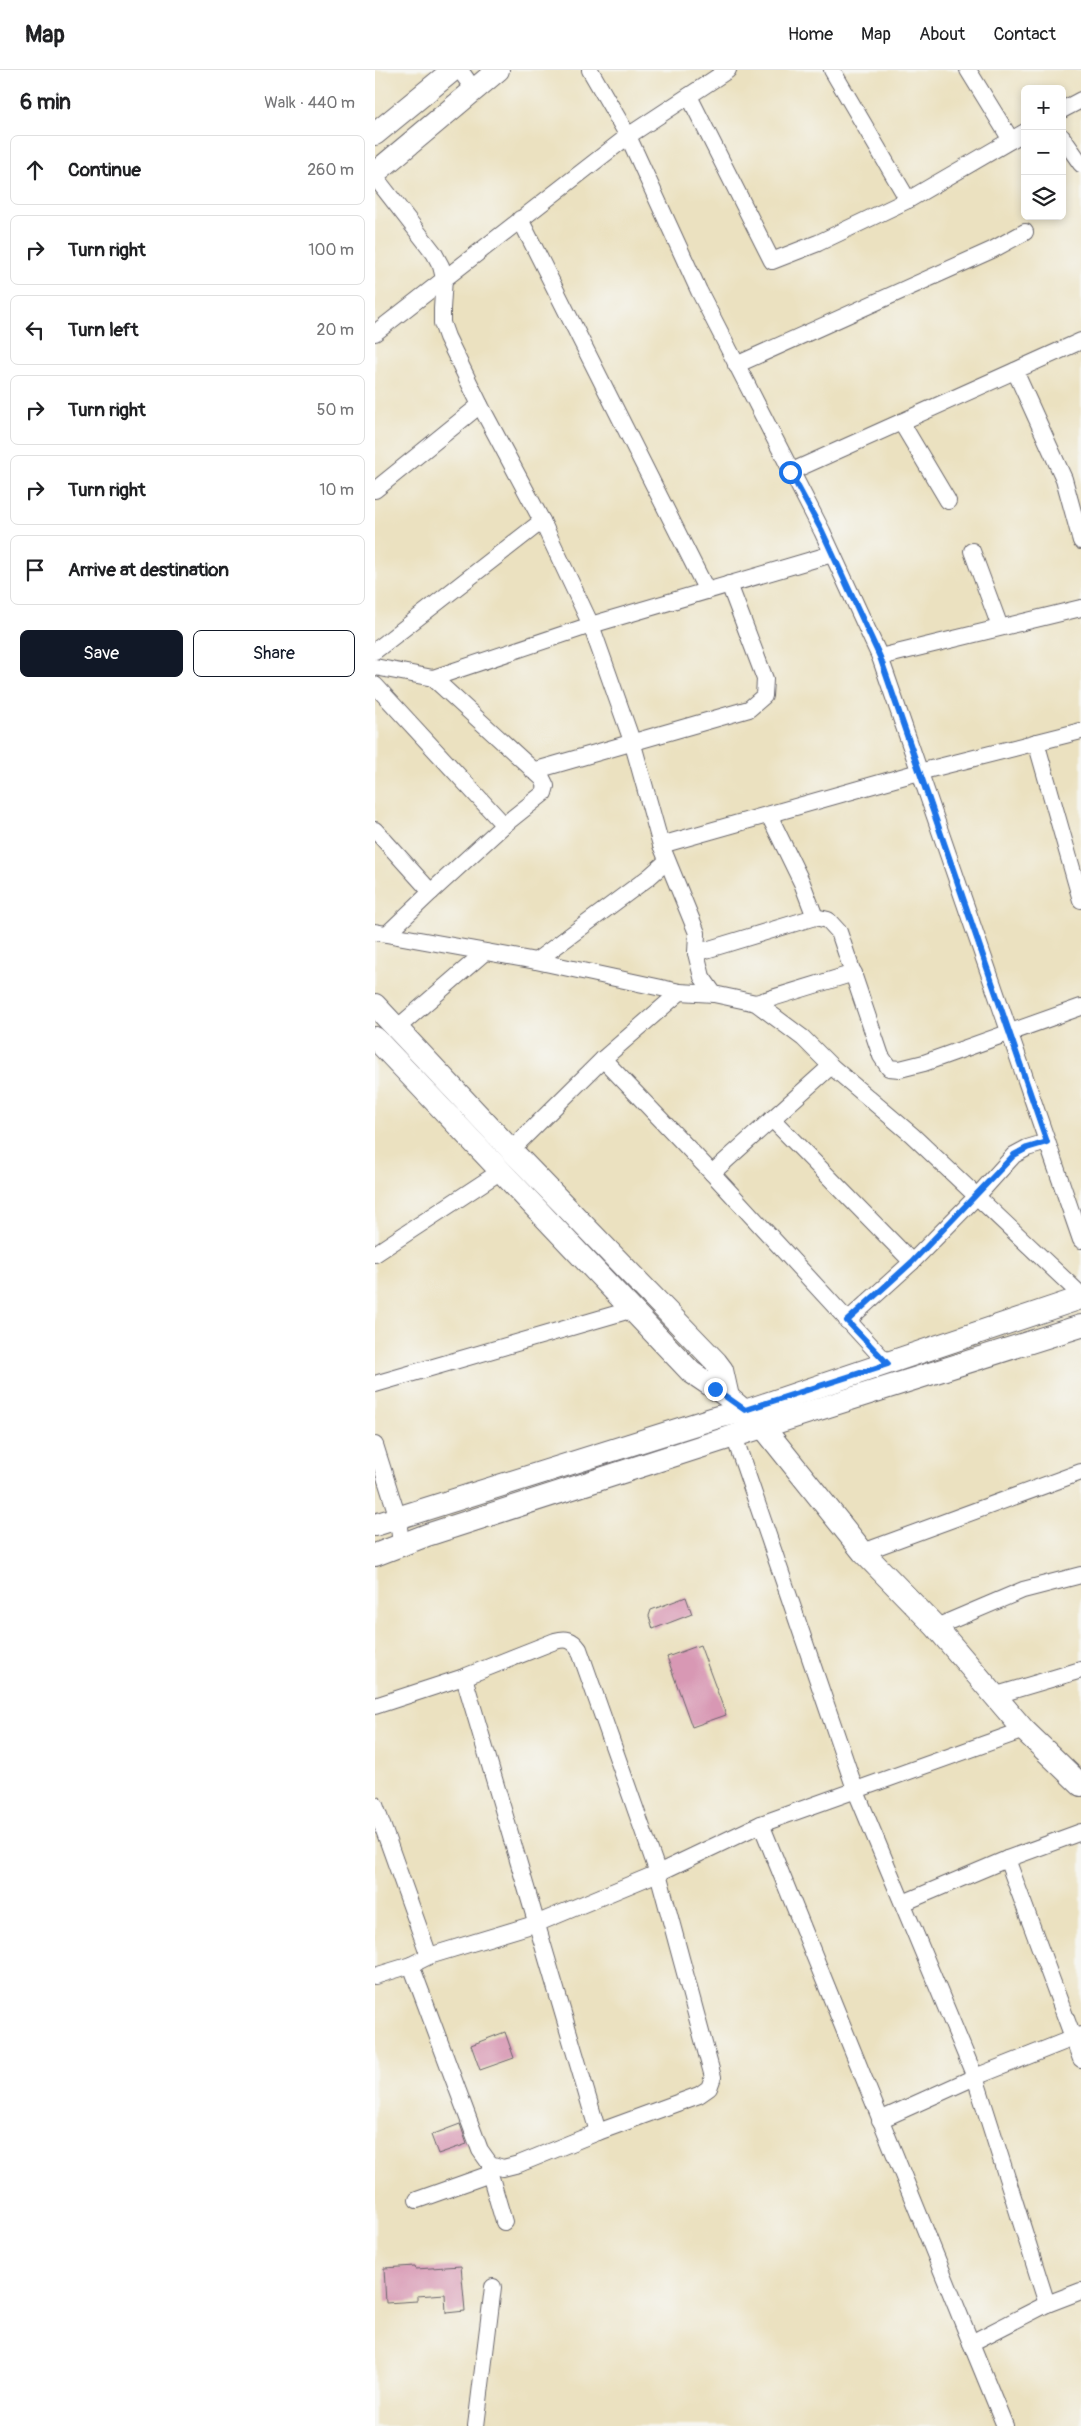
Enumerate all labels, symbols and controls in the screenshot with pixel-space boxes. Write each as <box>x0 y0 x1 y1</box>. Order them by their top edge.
text: Map <box>25 20 65 49</box>
text: Home <box>788 23 833 46</box>
text: Map <box>861 23 891 46</box>
text: About <box>919 23 965 46</box>
text: Contact <box>993 23 1056 46</box>
map controls <box>1021 85 1066 220</box>
button: + <box>1021 85 1066 130</box>
text: 6 min <box>20 89 71 116</box>
text: Walk · 440 m <box>264 93 355 113</box>
button: − <box>1021 130 1066 175</box>
icon: ahead <box>21 156 49 184</box>
text: Continue <box>68 158 141 182</box>
text: 260 m <box>307 160 354 180</box>
button: layers <box>1021 175 1066 220</box>
icon: right <box>21 236 49 264</box>
text: Turn right <box>68 238 146 262</box>
text: 100 m <box>308 240 354 260</box>
icon: left <box>21 316 49 344</box>
text: Turn left <box>68 318 138 342</box>
text: 20 m <box>316 320 354 340</box>
icon: right <box>21 396 49 424</box>
text: Turn right <box>68 398 146 422</box>
text: 50 m <box>317 400 354 420</box>
route start <box>779 461 802 484</box>
icon: right <box>21 476 49 504</box>
text: Turn right <box>68 478 146 502</box>
text: 10 m <box>319 480 354 500</box>
icon: arrive <box>21 556 49 584</box>
text: Arrive at destination <box>68 558 229 582</box>
button: Save <box>20 630 183 677</box>
button: Share <box>193 630 355 677</box>
route end <box>704 1378 727 1401</box>

